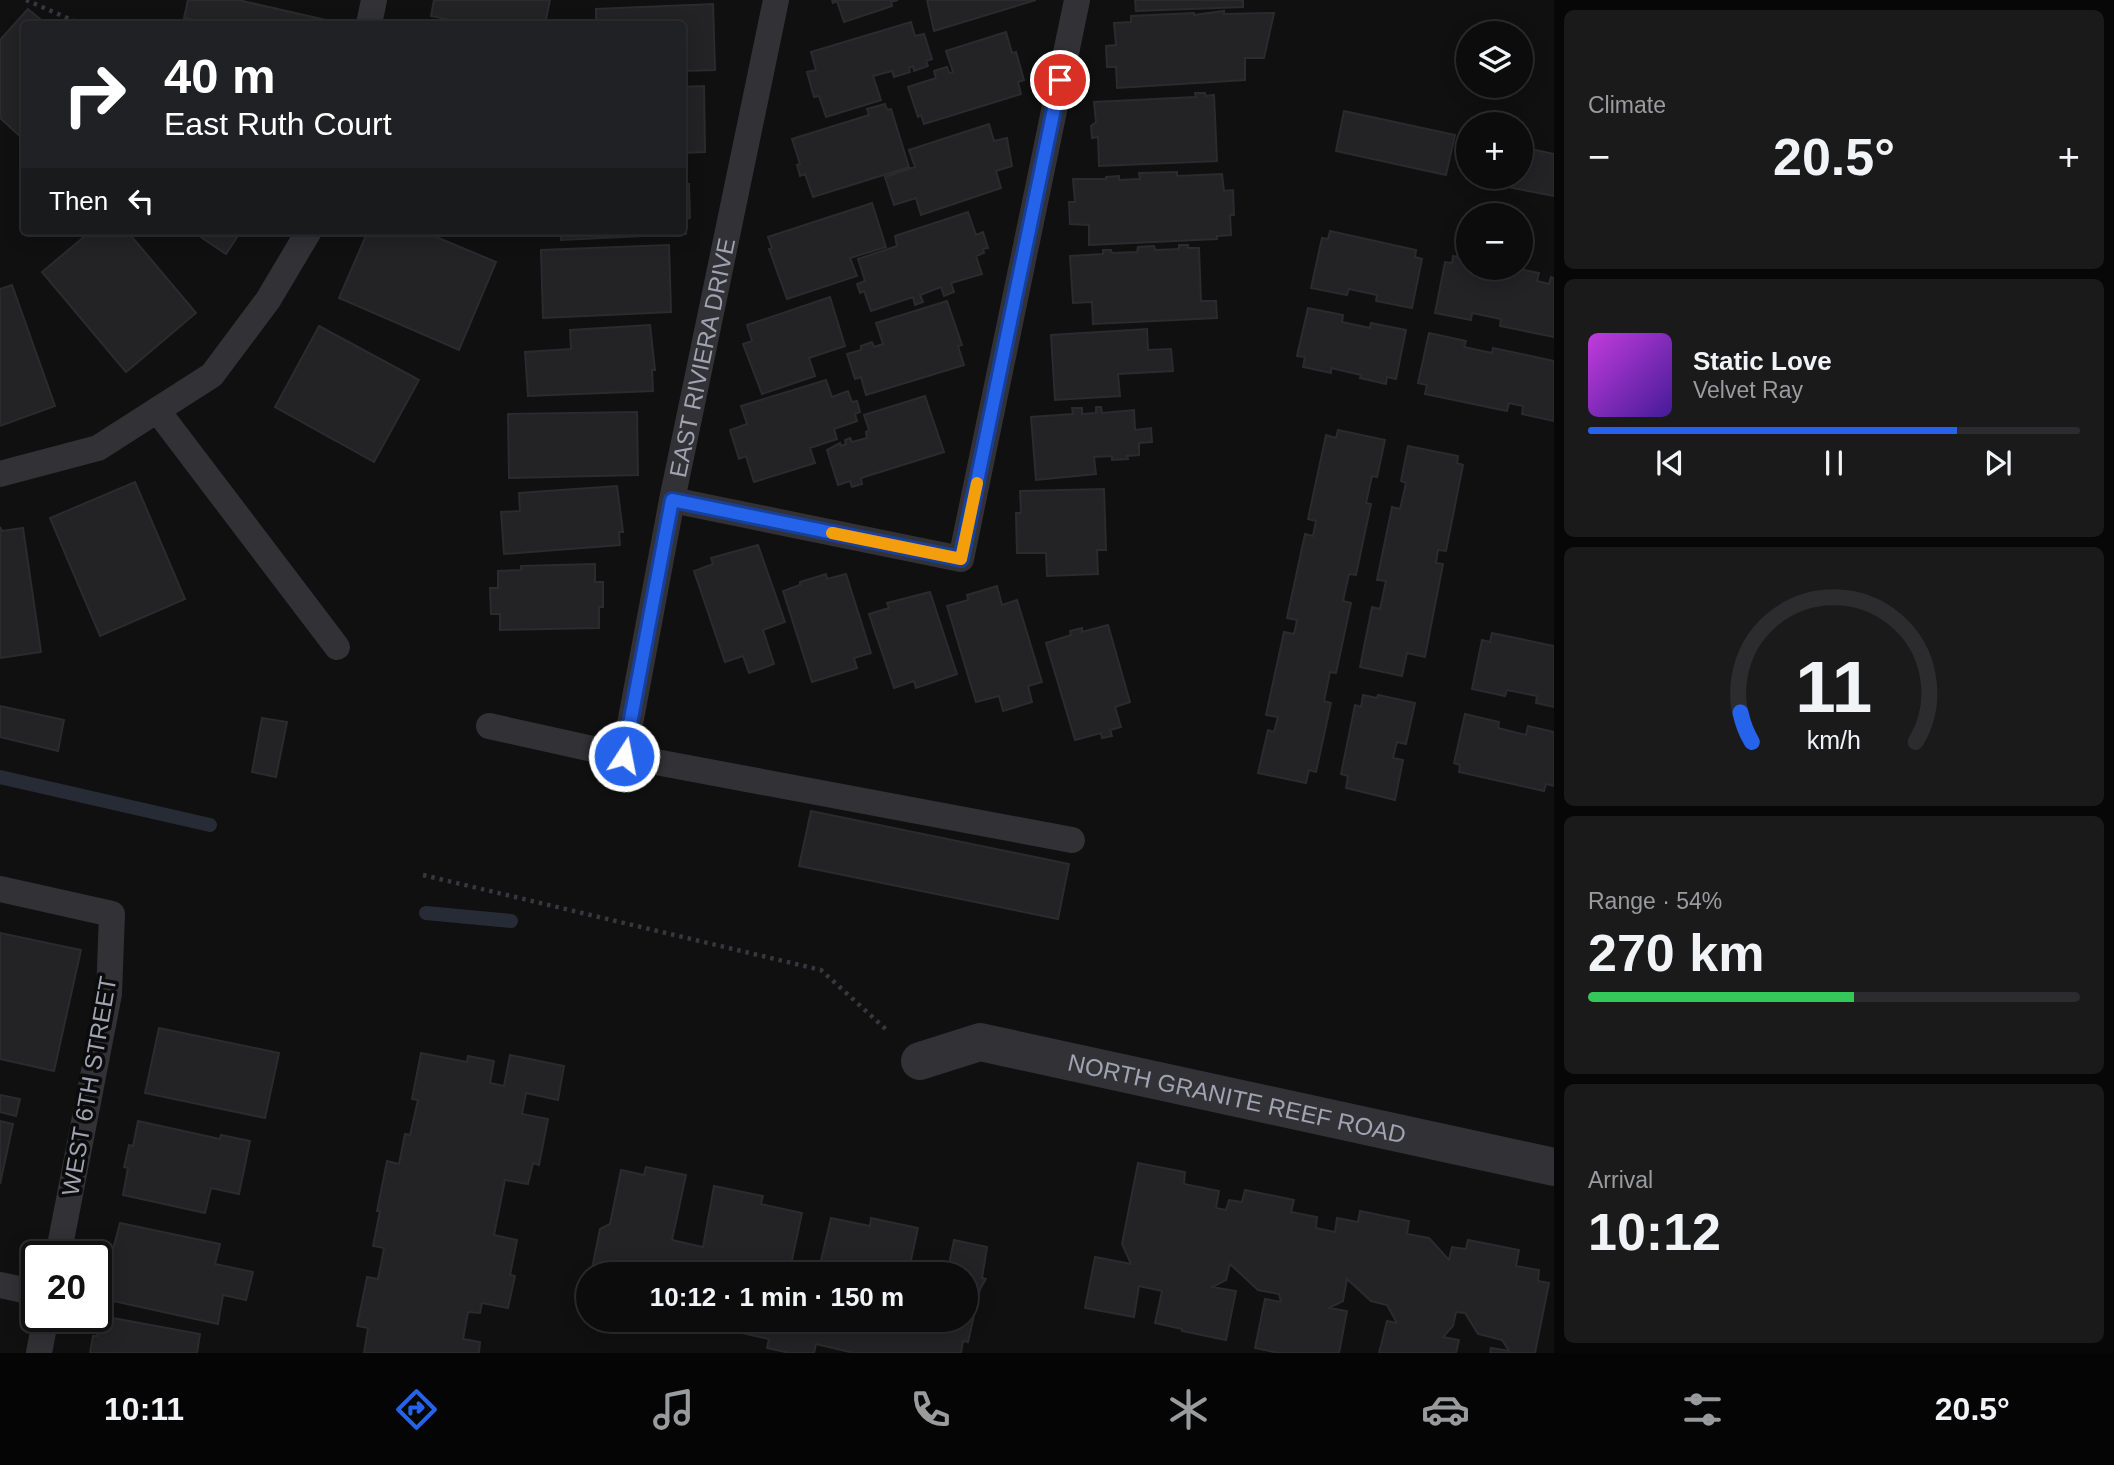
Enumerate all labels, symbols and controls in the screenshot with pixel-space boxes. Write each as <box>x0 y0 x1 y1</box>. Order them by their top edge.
map controls <box>1456 21 1533 280</box>
button: layers <box>1456 21 1533 98</box>
icon: right <box>49 49 140 140</box>
text: 40 m <box>164 49 276 103</box>
pin <box>1030 50 1090 110</box>
icon: arrive <box>1041 61 1079 99</box>
text: Climate <box>1588 92 1666 118</box>
text: East Ruth Court <box>164 106 392 142</box>
button: + <box>1456 112 1533 189</box>
text: 20.5° <box>1773 128 1895 186</box>
text: − <box>1588 136 1610 178</box>
text: + <box>2058 136 2080 178</box>
icon: left <box>122 182 160 220</box>
text: Then <box>49 186 108 216</box>
button: − <box>1456 203 1533 280</box>
street label: EAST RIVIERA DRIVE <box>664 235 740 480</box>
text: Static Love <box>1693 346 1832 376</box>
text: Velvet Ray <box>1693 377 1803 403</box>
icon: previous <box>1651 444 1689 482</box>
icon: pause <box>1815 444 1853 482</box>
icon: next <box>1979 444 2017 482</box>
text: 11 <box>1796 647 1872 728</box>
position arrow <box>587 719 661 793</box>
text: km/h <box>1807 726 1861 754</box>
text: Range · 54% <box>1588 888 1722 914</box>
text: 270 km <box>1588 924 1764 982</box>
street label: WEST 6TH STREET <box>56 974 122 1198</box>
street label: NORTH GRANITE REEF ROAD <box>1066 1048 1409 1148</box>
text: Arrival <box>1588 1167 1653 1193</box>
text: 10:12 <box>1588 1203 1721 1261</box>
speed limit sign: 20 <box>21 1241 112 1332</box>
text: 10:12 · 1 min · 150 m <box>650 1282 904 1312</box>
icon: directions <box>392 1385 441 1434</box>
icon: music <box>649 1385 698 1434</box>
icon: phone <box>906 1385 955 1434</box>
icon: climate <box>1164 1385 1213 1434</box>
icon: car <box>1421 1385 1470 1434</box>
icon: filters <box>1678 1385 1727 1434</box>
text: 10:11 <box>104 1391 184 1427</box>
text: 20.5° <box>1935 1391 2010 1427</box>

